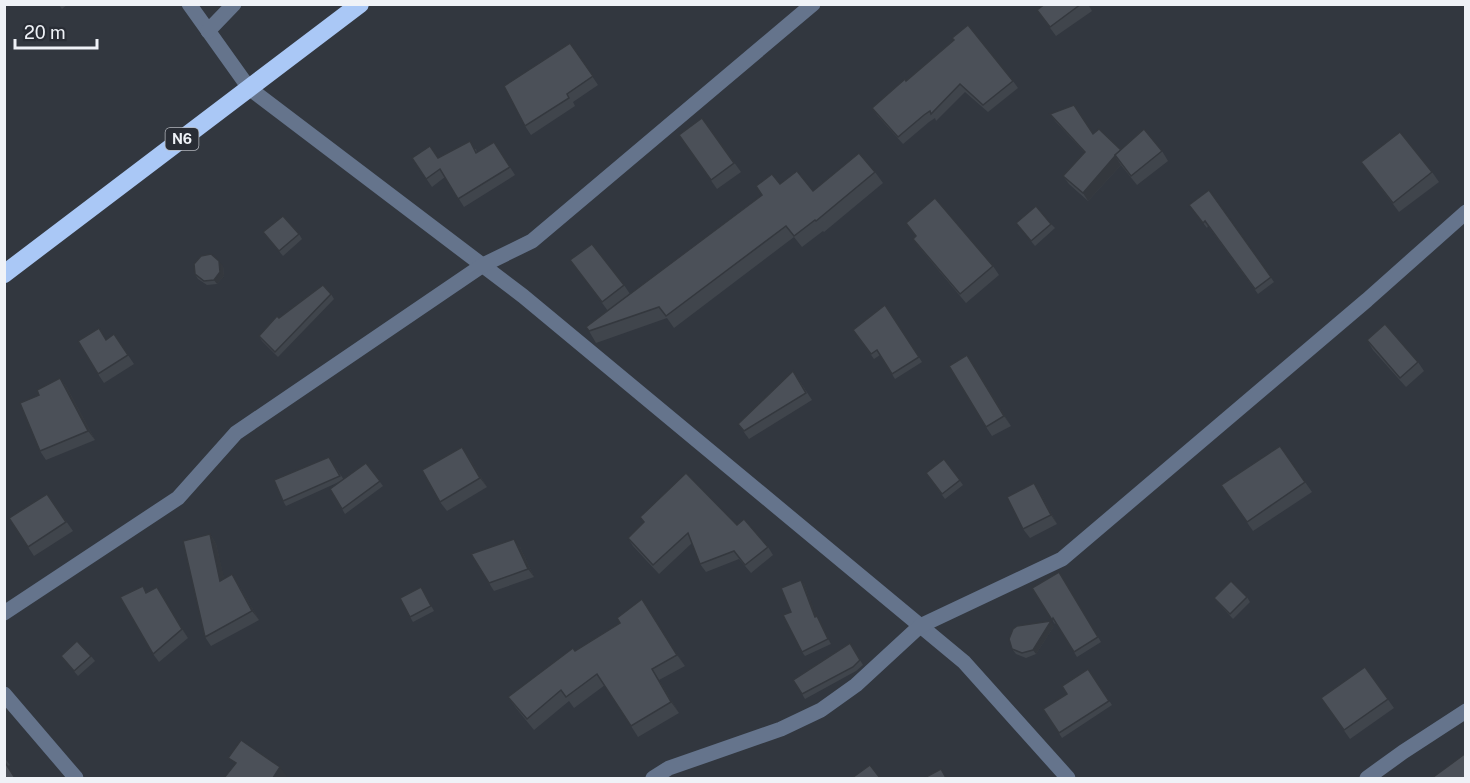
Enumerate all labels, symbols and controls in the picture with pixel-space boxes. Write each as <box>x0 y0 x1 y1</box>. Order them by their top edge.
scale bar <box>15 12 98 50</box>
text: 20 m <box>24 22 66 43</box>
road number: N6 <box>166 128 198 150</box>

